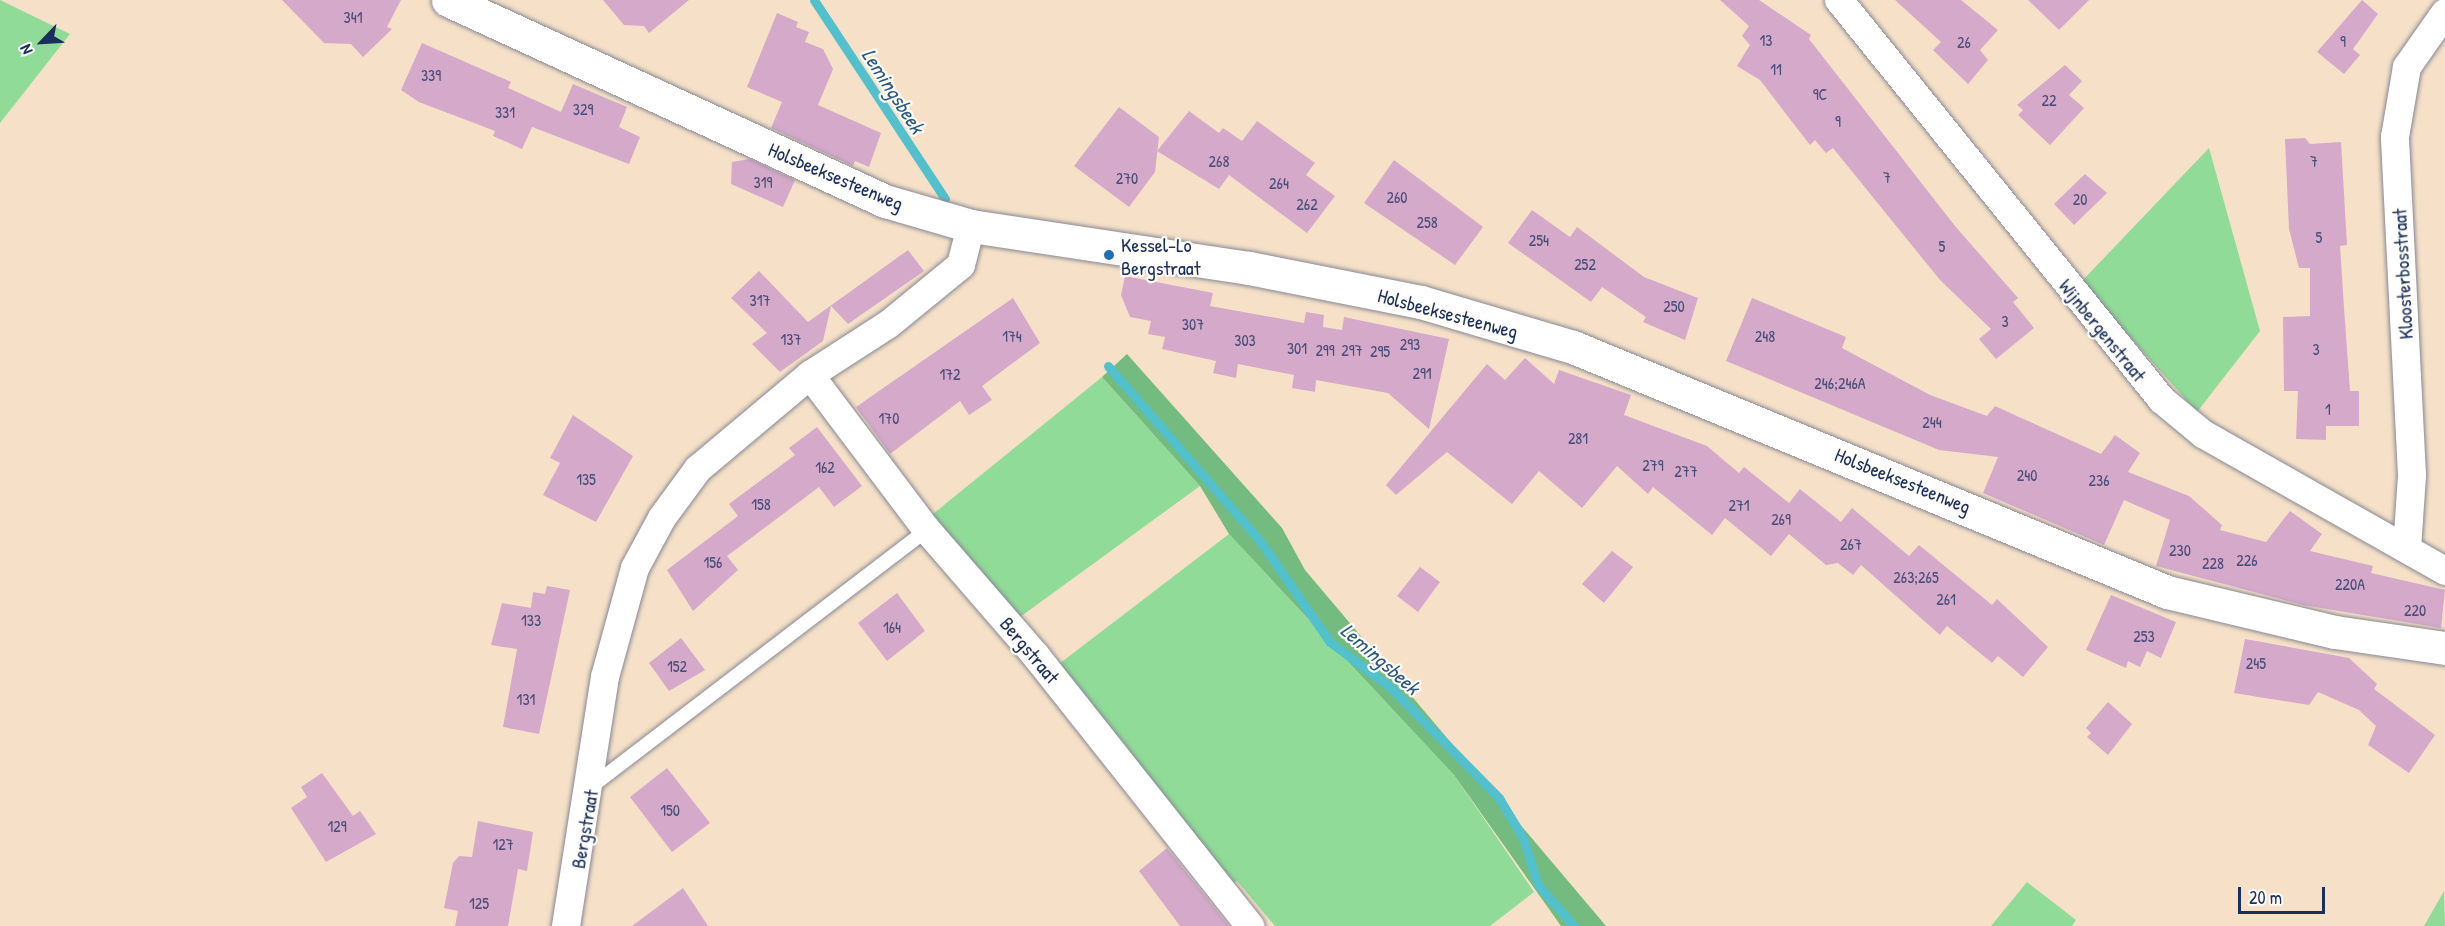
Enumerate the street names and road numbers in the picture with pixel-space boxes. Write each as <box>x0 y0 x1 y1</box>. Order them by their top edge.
street label: Holsbeeksesteenweg <box>765 137 907 215</box>
street label: Kloosterbosstraat <box>2387 208 2417 340</box>
street label: Wijnbergenstraat <box>2054 274 2152 386</box>
street label: Holsbeeksesteenweg <box>1375 283 1521 343</box>
street label: Holsbeeksesteenweg <box>1832 442 1974 518</box>
street label: Bergstraat <box>995 612 1065 688</box>
street label: Bergstraat <box>565 788 603 870</box>

